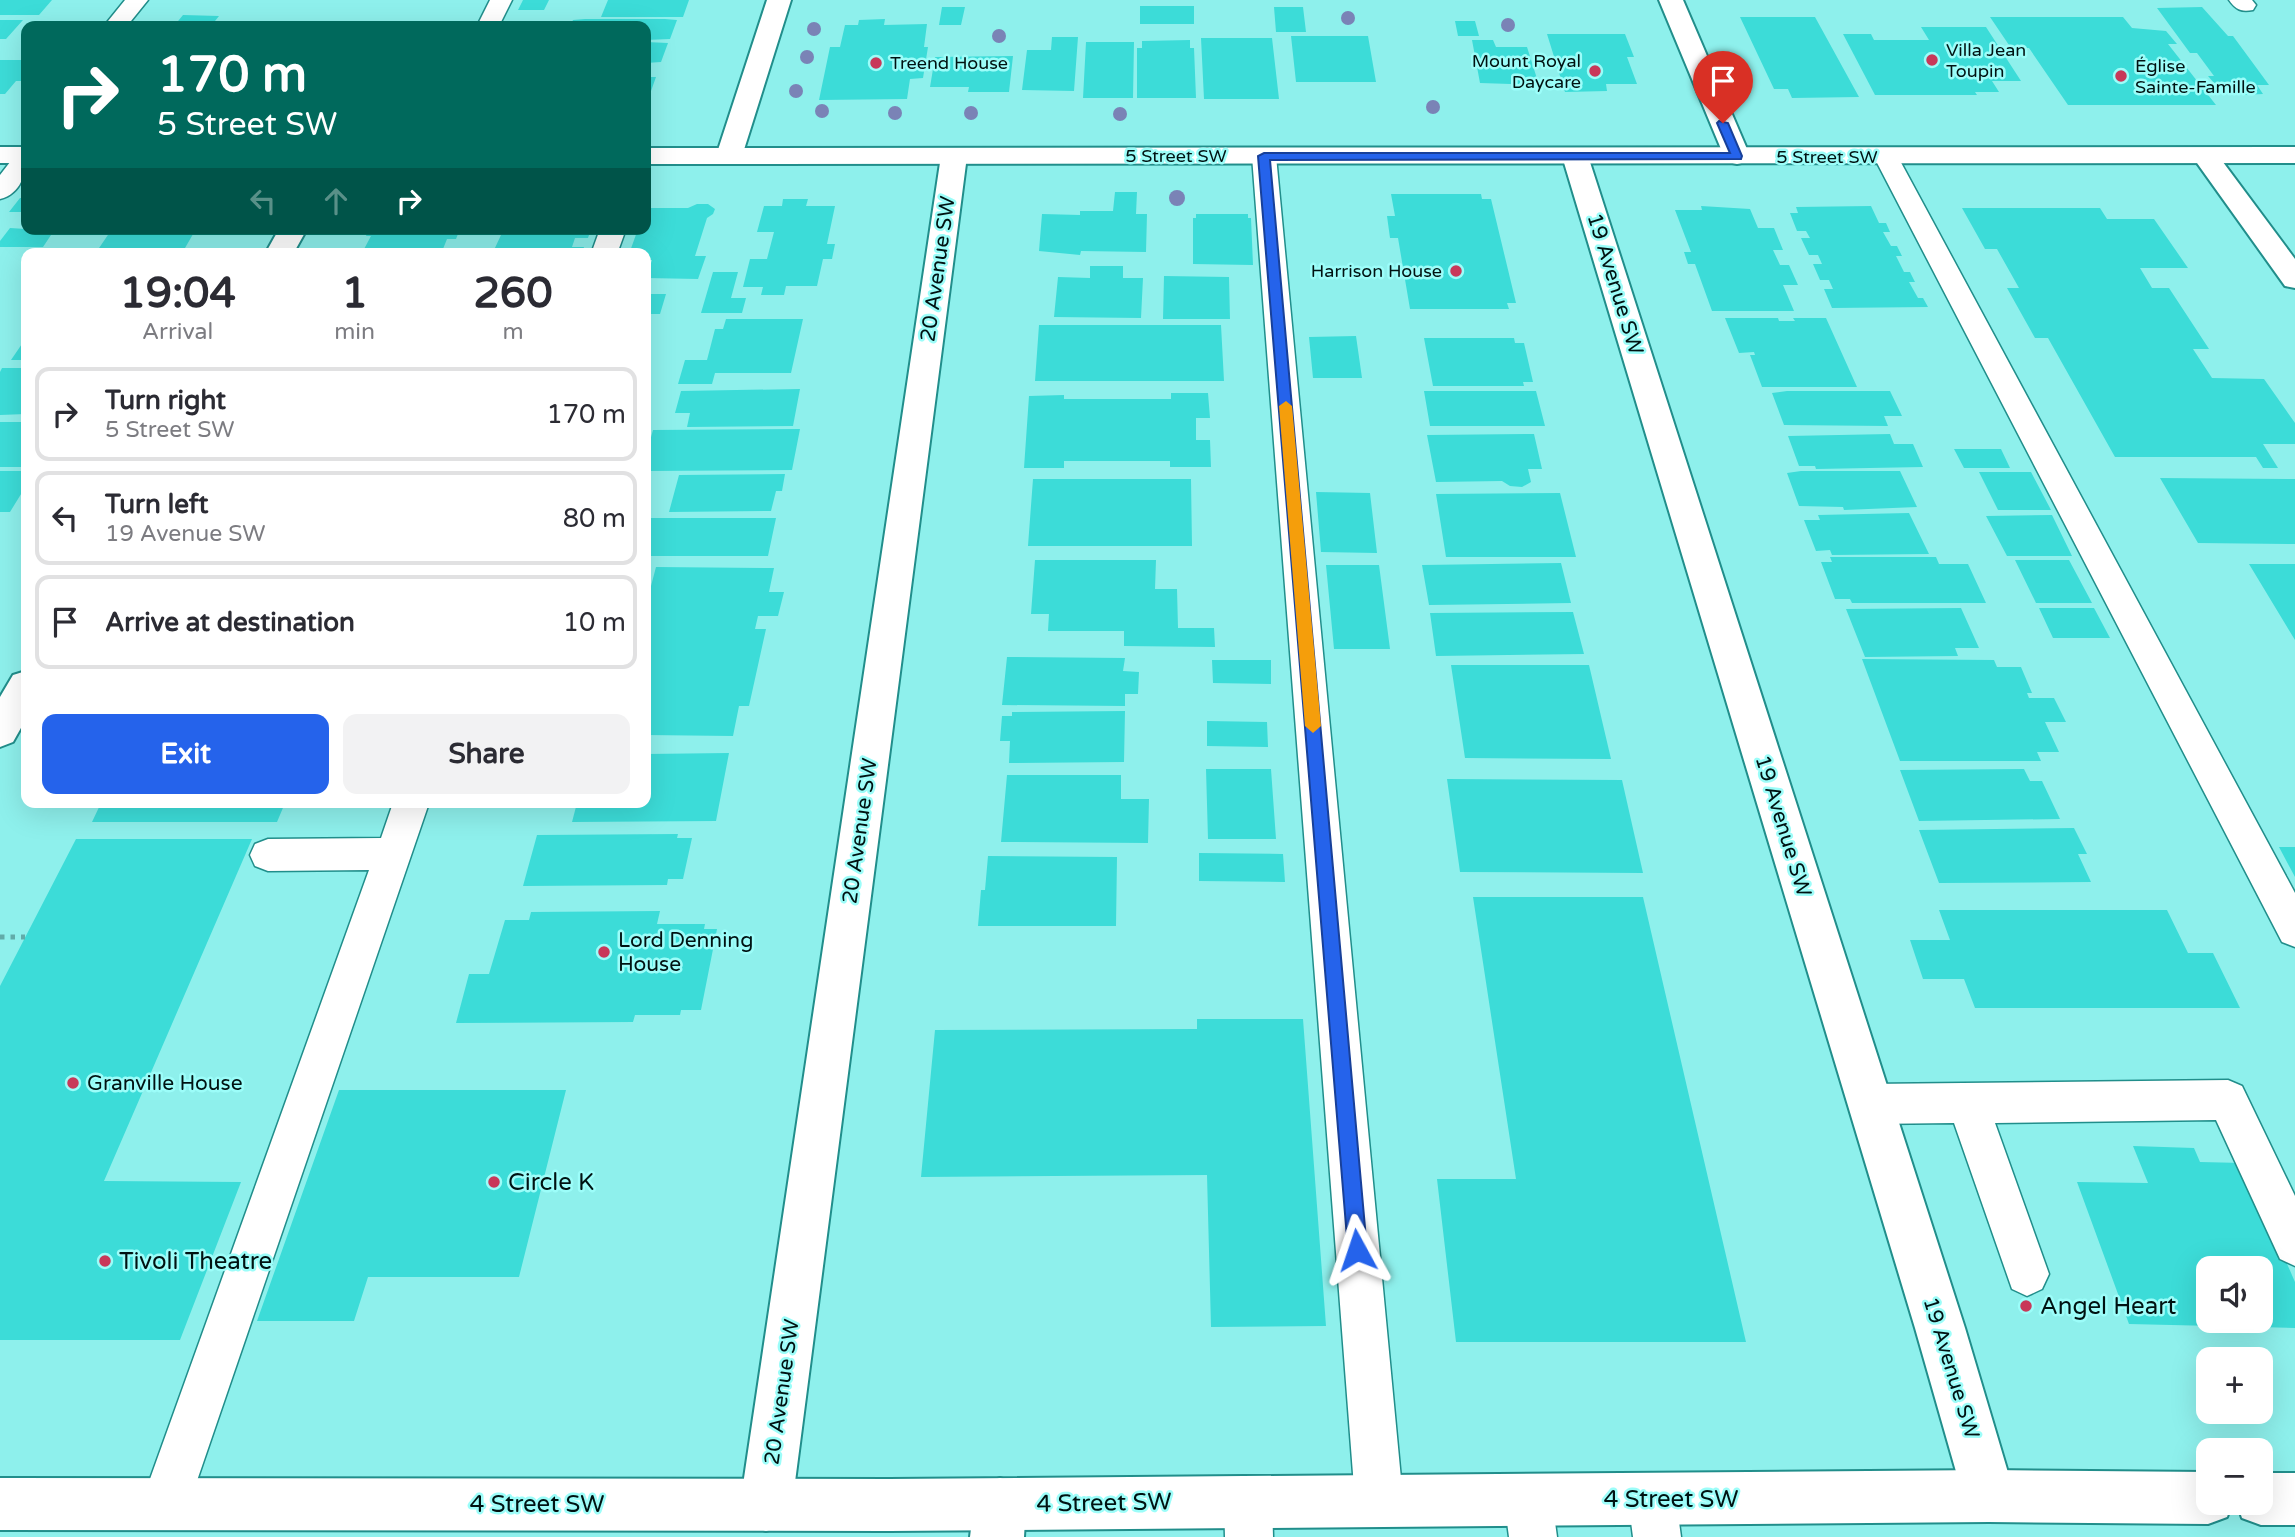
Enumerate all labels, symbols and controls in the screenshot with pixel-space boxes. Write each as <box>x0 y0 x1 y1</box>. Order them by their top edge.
place label: Villa Jean Toupin <box>1946 39 2026 82</box>
text: 170 m <box>157 46 307 105</box>
icon: right <box>42 49 133 140</box>
place label: Mount Royal Daycare <box>1472 50 1581 93</box>
pin <box>1693 51 1753 123</box>
place label: Treend House <box>890 52 1008 74</box>
marker: Villa Jean Toupin <box>1924 52 1940 68</box>
marker: Treend House <box>868 55 884 71</box>
place label: Église Sainte-Famille <box>2135 55 2256 98</box>
icon: arrive <box>1704 62 1742 100</box>
marker: Mount Royal Daycare <box>1587 63 1603 79</box>
marker: Église Sainte-Famille <box>2113 68 2129 84</box>
text: 5 Street SW <box>157 106 337 144</box>
street label: 5 Street SW <box>1125 145 1227 167</box>
street label: 5 Street SW <box>1776 146 1878 168</box>
icon: left <box>244 182 282 220</box>
icon: ahead <box>317 182 355 220</box>
icon: right <box>390 182 428 220</box>
street label: 20 Avenue SW <box>915 195 961 343</box>
street label: 19 Avenue SW <box>1582 210 1648 358</box>
place label: Harrison House <box>1311 260 1442 282</box>
marker: Harrison House <box>1448 263 1464 279</box>
text: 19:04 <box>119 268 236 319</box>
text: 1 <box>341 268 368 319</box>
text: 260 <box>473 268 553 319</box>
text: Arrival <box>142 318 213 346</box>
text: min <box>334 318 375 346</box>
text: m <box>502 318 524 346</box>
text: Turn right <box>105 385 226 416</box>
icon: right <box>46 395 84 433</box>
text: 170 m <box>546 399 626 430</box>
text: 5 Street SW <box>105 416 235 444</box>
text: Turn left <box>105 489 208 520</box>
icon: left <box>46 499 84 537</box>
text: 80 m <box>563 503 626 534</box>
text: 19 Avenue SW <box>105 520 266 548</box>
icon: arrive <box>46 603 84 641</box>
text: Arrive at destination <box>105 607 355 638</box>
text: 10 m <box>563 607 626 638</box>
button: Exit <box>42 714 329 794</box>
button: Share <box>343 714 630 794</box>
street label: 19 Avenue SW <box>1750 752 1816 900</box>
street label: 20 Avenue SW <box>837 757 883 905</box>
place label: Lord Denning House <box>618 928 753 977</box>
marker: Lord Denning House <box>596 944 612 960</box>
place label: Granville House <box>87 1071 243 1096</box>
marker: Granville House <box>65 1075 81 1091</box>
place label: Circle K <box>508 1168 594 1197</box>
marker: Circle K <box>486 1174 502 1190</box>
position arrow <box>1320 1213 1394 1287</box>
place label: Tivoli Theatre <box>119 1247 272 1276</box>
marker: Tivoli Theatre <box>97 1253 113 1269</box>
map controls <box>2196 1256 2273 1515</box>
button: sound <box>2196 1256 2273 1333</box>
place label: Angel Heart <box>2040 1292 2177 1321</box>
street label: 19 Avenue SW <box>1918 1294 1984 1442</box>
marker: Angel Heart <box>2018 1298 2034 1314</box>
street label: 20 Avenue SW <box>759 1318 805 1466</box>
button: + <box>2196 1347 2273 1424</box>
button: − <box>2196 1438 2273 1515</box>
street label: 4 Street SW <box>1603 1485 1739 1514</box>
street label: 4 Street SW <box>1036 1487 1172 1519</box>
street label: 4 Street SW <box>469 1490 605 1519</box>

